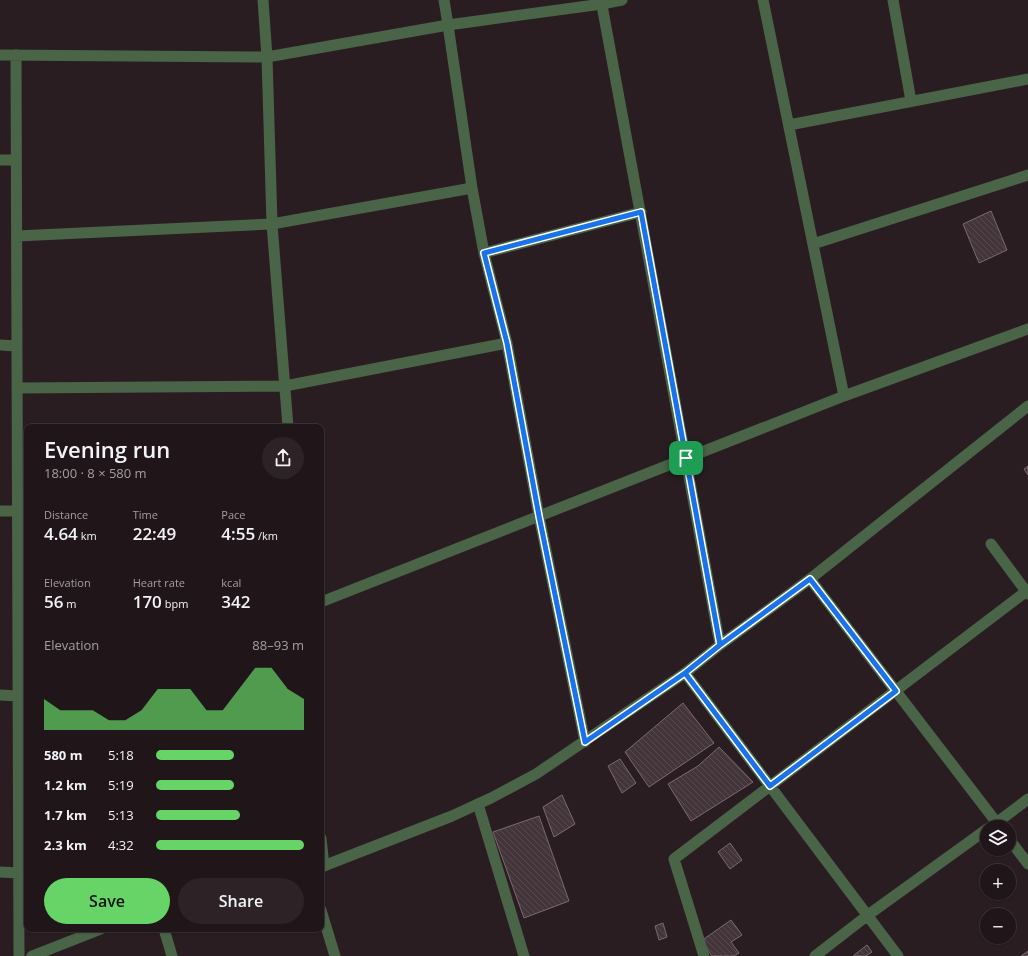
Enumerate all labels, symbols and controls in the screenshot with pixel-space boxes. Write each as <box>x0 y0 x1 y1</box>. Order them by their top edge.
text: Evening run <box>44 434 170 464</box>
button: share <box>262 437 304 479</box>
pin <box>669 441 703 475</box>
icon: arrive <box>675 447 697 469</box>
text: 18:00 · 8 × 580 m <box>44 464 147 482</box>
text: Distance <box>44 507 88 522</box>
text: Time <box>133 507 158 522</box>
text: Pace <box>221 507 246 522</box>
text: 4.64 <box>44 522 78 545</box>
text: 22:49 <box>133 522 176 545</box>
text: 4:55 <box>221 522 255 545</box>
text: km <box>78 528 97 543</box>
text: /km <box>255 528 278 543</box>
text: Elevation <box>44 575 91 590</box>
text: Heart rate <box>133 575 185 590</box>
text: kcal <box>221 575 241 590</box>
text: 56 <box>44 590 63 613</box>
text: 170 <box>133 590 162 613</box>
text: 342 <box>221 590 251 613</box>
text: m <box>63 596 77 611</box>
text: bpm <box>162 596 188 611</box>
text: Elevation <box>44 636 99 654</box>
text: 88–93 m <box>252 636 304 654</box>
text: 580 m <box>44 746 82 764</box>
text: 5:18 <box>108 746 134 764</box>
text: 1.2 km <box>44 776 87 794</box>
text: 5:19 <box>108 776 134 794</box>
text: 1.7 km <box>44 806 87 824</box>
text: 5:13 <box>108 806 134 824</box>
map controls <box>980 820 1016 944</box>
button: layers <box>980 820 1016 856</box>
text: 2.3 km <box>44 836 87 854</box>
text: 4:32 <box>108 836 134 854</box>
button: + <box>980 864 1016 900</box>
button: Save <box>44 878 170 924</box>
button: Share <box>178 878 304 924</box>
button: − <box>980 908 1016 944</box>

